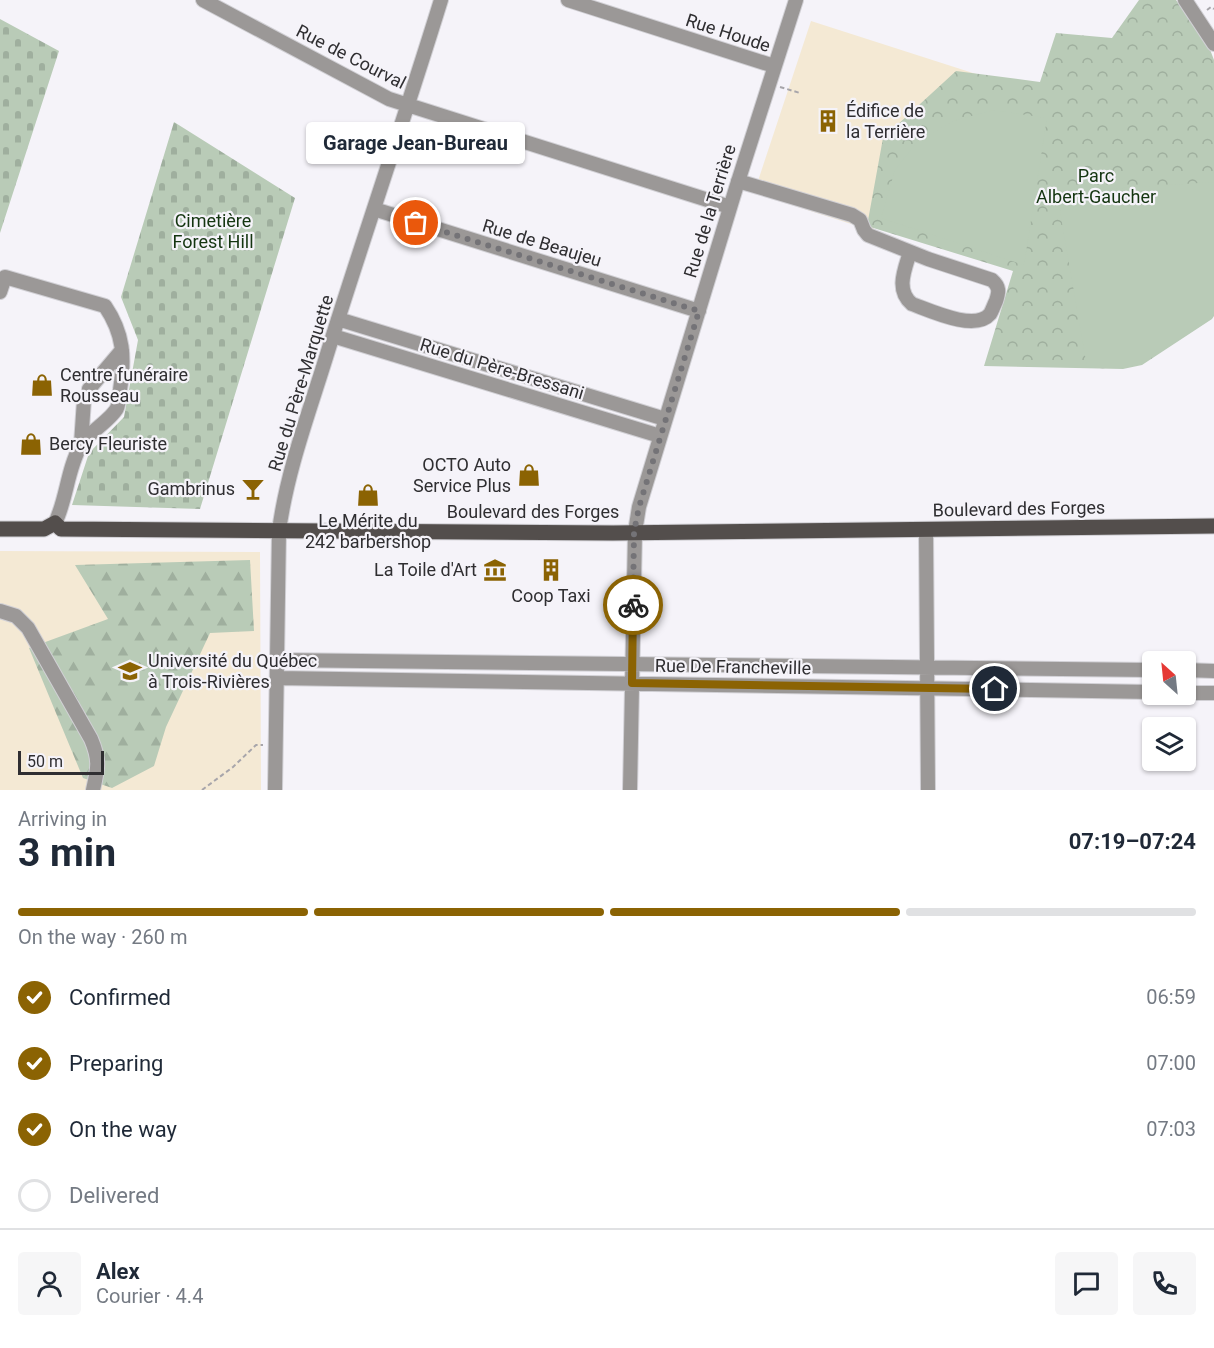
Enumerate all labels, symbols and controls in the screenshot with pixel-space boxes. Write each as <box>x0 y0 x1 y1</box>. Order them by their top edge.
street label: Rue Houde <box>683 9 773 56</box>
street label: Rue de Courval <box>293 20 410 93</box>
place label: Édifice de la Terrière <box>846 100 925 142</box>
building icon: Édifice de la Terrière <box>815 108 841 134</box>
callout: Garage Jean-Bureau <box>306 121 526 163</box>
text: Garage Jean-Bureau <box>323 131 508 155</box>
street label: Rue de la Terrière <box>679 142 740 280</box>
park label: Parc Albert-Gaucher <box>1036 165 1156 207</box>
pin <box>390 197 441 248</box>
icon: bag <box>399 206 432 239</box>
park label: Cimetière Forest Hill <box>172 210 254 252</box>
street label: Rue de Beaujeu <box>480 214 604 271</box>
street label: Rue du Père-Marquette <box>264 292 337 474</box>
street label: Rue du Père-Bressani <box>418 334 587 403</box>
place label: Centre funéraire Rousseau <box>60 364 188 406</box>
shop icon: Centre funéraire Rousseau <box>29 372 55 398</box>
shop icon: Bercy Fleuriste <box>18 431 44 457</box>
place label: Bercy Fleuriste <box>49 433 167 454</box>
place label: OCTO Auto Service Plus <box>413 454 511 496</box>
shop icon: OCTO Auto Service Plus <box>516 462 542 488</box>
bar icon: Gambrinus <box>240 476 266 502</box>
place label: Gambrinus <box>147 478 235 499</box>
shop icon: Le Mérite du 242 barbershop <box>355 482 381 508</box>
street label: Boulevard des Forges <box>933 496 1105 521</box>
street label: Boulevard des Forges <box>447 501 619 522</box>
place label: Le Mérite du 242 barbershop <box>305 510 431 552</box>
museum icon: La Toile d'Art <box>482 557 508 583</box>
building icon: Coop Taxi <box>538 557 564 583</box>
place label: La Toile d'Art <box>374 559 477 580</box>
courier <box>603 575 663 635</box>
place label: Coop Taxi <box>511 585 591 606</box>
icon: bike <box>617 589 650 622</box>
place label: Université du Québec à Trois-Rivières <box>148 650 317 692</box>
north arrow <box>1142 651 1196 705</box>
map controls <box>1142 651 1196 771</box>
street label: Rue De Francheville <box>655 655 811 678</box>
school or university icon: Université du Québec à Trois-Rivières <box>117 658 143 684</box>
pin <box>969 663 1020 714</box>
icon: home <box>978 672 1011 705</box>
button: layers <box>1142 717 1196 771</box>
scale bar <box>18 748 104 776</box>
text: 50 m <box>27 752 63 771</box>
text: Arriving in <box>18 807 107 831</box>
text: 07:19–07:24 <box>1069 829 1196 854</box>
text: 3 min <box>18 830 116 876</box>
text: On the way · 260 m <box>18 925 187 949</box>
icon: check <box>18 981 51 1014</box>
text: Confirmed <box>69 985 171 1010</box>
text: 06:59 <box>1146 985 1196 1009</box>
icon: check <box>18 1047 51 1080</box>
text: Preparing <box>69 1051 163 1076</box>
text: 07:00 <box>1146 1051 1196 1075</box>
icon: check <box>18 1113 51 1146</box>
text: On the way <box>69 1117 177 1142</box>
text: 07:03 <box>1146 1117 1196 1141</box>
text: Delivered <box>69 1183 159 1208</box>
button: person <box>18 1252 81 1315</box>
button: chat <box>1055 1252 1118 1315</box>
button: phone <box>1133 1252 1196 1315</box>
text: Alex <box>96 1259 140 1284</box>
text: Courier · 4.4 <box>96 1284 203 1308</box>

